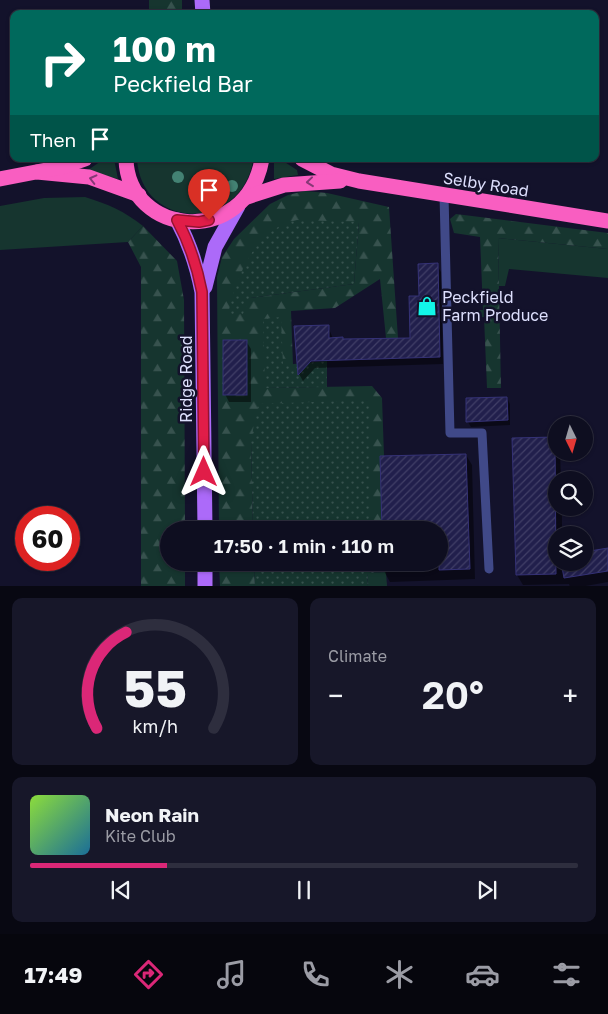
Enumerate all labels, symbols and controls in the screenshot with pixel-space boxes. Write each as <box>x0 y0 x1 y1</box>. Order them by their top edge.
text: 100 m <box>113 28 216 70</box>
icon: right <box>30 30 95 95</box>
text: Peckfield Bar <box>113 70 253 97</box>
icon: arrive <box>86 125 114 153</box>
text: Then <box>30 128 76 151</box>
street label: Selby Road <box>442 167 530 201</box>
pin <box>188 169 230 220</box>
one-way arrow <box>89 174 98 185</box>
icon: arrive <box>195 176 223 204</box>
one-way arrow <box>306 176 314 187</box>
place label: Peckfield Farm Produce <box>442 287 548 325</box>
shop icon: Peckfield Farm Produce <box>416 295 438 317</box>
street label: Ridge Road <box>176 335 196 423</box>
north arrow <box>548 416 592 461</box>
map controls <box>548 416 593 571</box>
position arrow <box>177 445 229 497</box>
button: search <box>548 471 593 516</box>
speed limit sign: 60 <box>15 506 80 571</box>
button: layers <box>548 526 593 571</box>
text: 17:50 · 1 min · 110 m <box>214 534 394 557</box>
text: Climate <box>328 646 387 666</box>
text: 55 <box>123 656 187 718</box>
text: 20° <box>422 672 484 717</box>
text: − <box>328 679 343 712</box>
text: + <box>563 679 578 712</box>
text: km/h <box>132 715 178 737</box>
text: Neon Rain <box>105 803 199 826</box>
text: Kite Club <box>105 826 176 846</box>
icon: previous <box>107 876 135 904</box>
icon: pause <box>290 876 318 904</box>
icon: next <box>473 876 501 904</box>
icon: directions <box>131 957 166 992</box>
icon: music <box>214 957 249 992</box>
icon: phone <box>298 957 333 992</box>
icon: climate <box>382 957 417 992</box>
icon: car <box>465 957 500 992</box>
icon: filters <box>549 957 584 992</box>
text: 17:49 <box>24 961 82 988</box>

